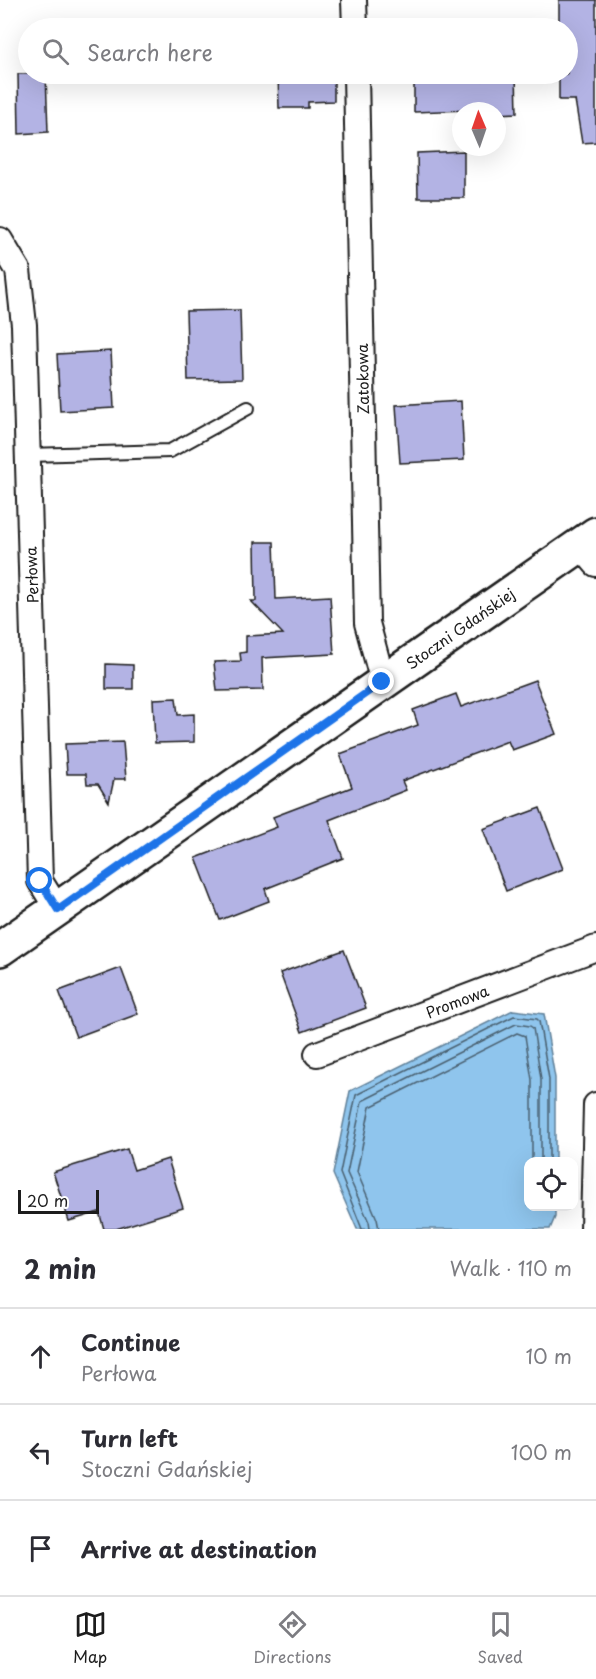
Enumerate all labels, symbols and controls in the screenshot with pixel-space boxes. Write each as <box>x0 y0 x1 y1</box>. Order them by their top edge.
search box <box>18 18 578 84</box>
icon: search <box>39 35 72 68</box>
text: Search here <box>87 35 213 68</box>
north arrow <box>452 102 506 156</box>
street label: Zatokowa <box>350 343 374 415</box>
street label: Perłowa <box>18 546 43 604</box>
street label: Stoczni Gdańskiej <box>401 582 519 674</box>
route end <box>368 668 394 694</box>
route start <box>26 867 52 893</box>
street label: Promowa <box>422 978 493 1024</box>
map controls <box>524 1157 578 1211</box>
button: locate <box>524 1157 578 1211</box>
scale bar <box>18 1187 99 1214</box>
text: 20 m <box>27 1188 68 1212</box>
text: 2 min <box>24 1249 97 1288</box>
text: Walk · 110 m <box>450 1253 572 1283</box>
text: Continue <box>81 1325 180 1358</box>
icon: ahead <box>24 1340 57 1373</box>
text: 10 m <box>525 1341 572 1371</box>
text: Perłowa <box>81 1358 156 1388</box>
text: Turn left <box>81 1421 178 1454</box>
icon: left <box>24 1436 57 1469</box>
text: 100 m <box>511 1437 572 1467</box>
text: Stoczni Gdańskiej <box>81 1454 252 1484</box>
icon: arrive <box>24 1532 57 1565</box>
text: Arrive at destination <box>81 1532 317 1565</box>
tab: Map <box>73 1608 107 1668</box>
tab: Directions <box>253 1608 331 1668</box>
tab: Saved <box>477 1608 523 1668</box>

